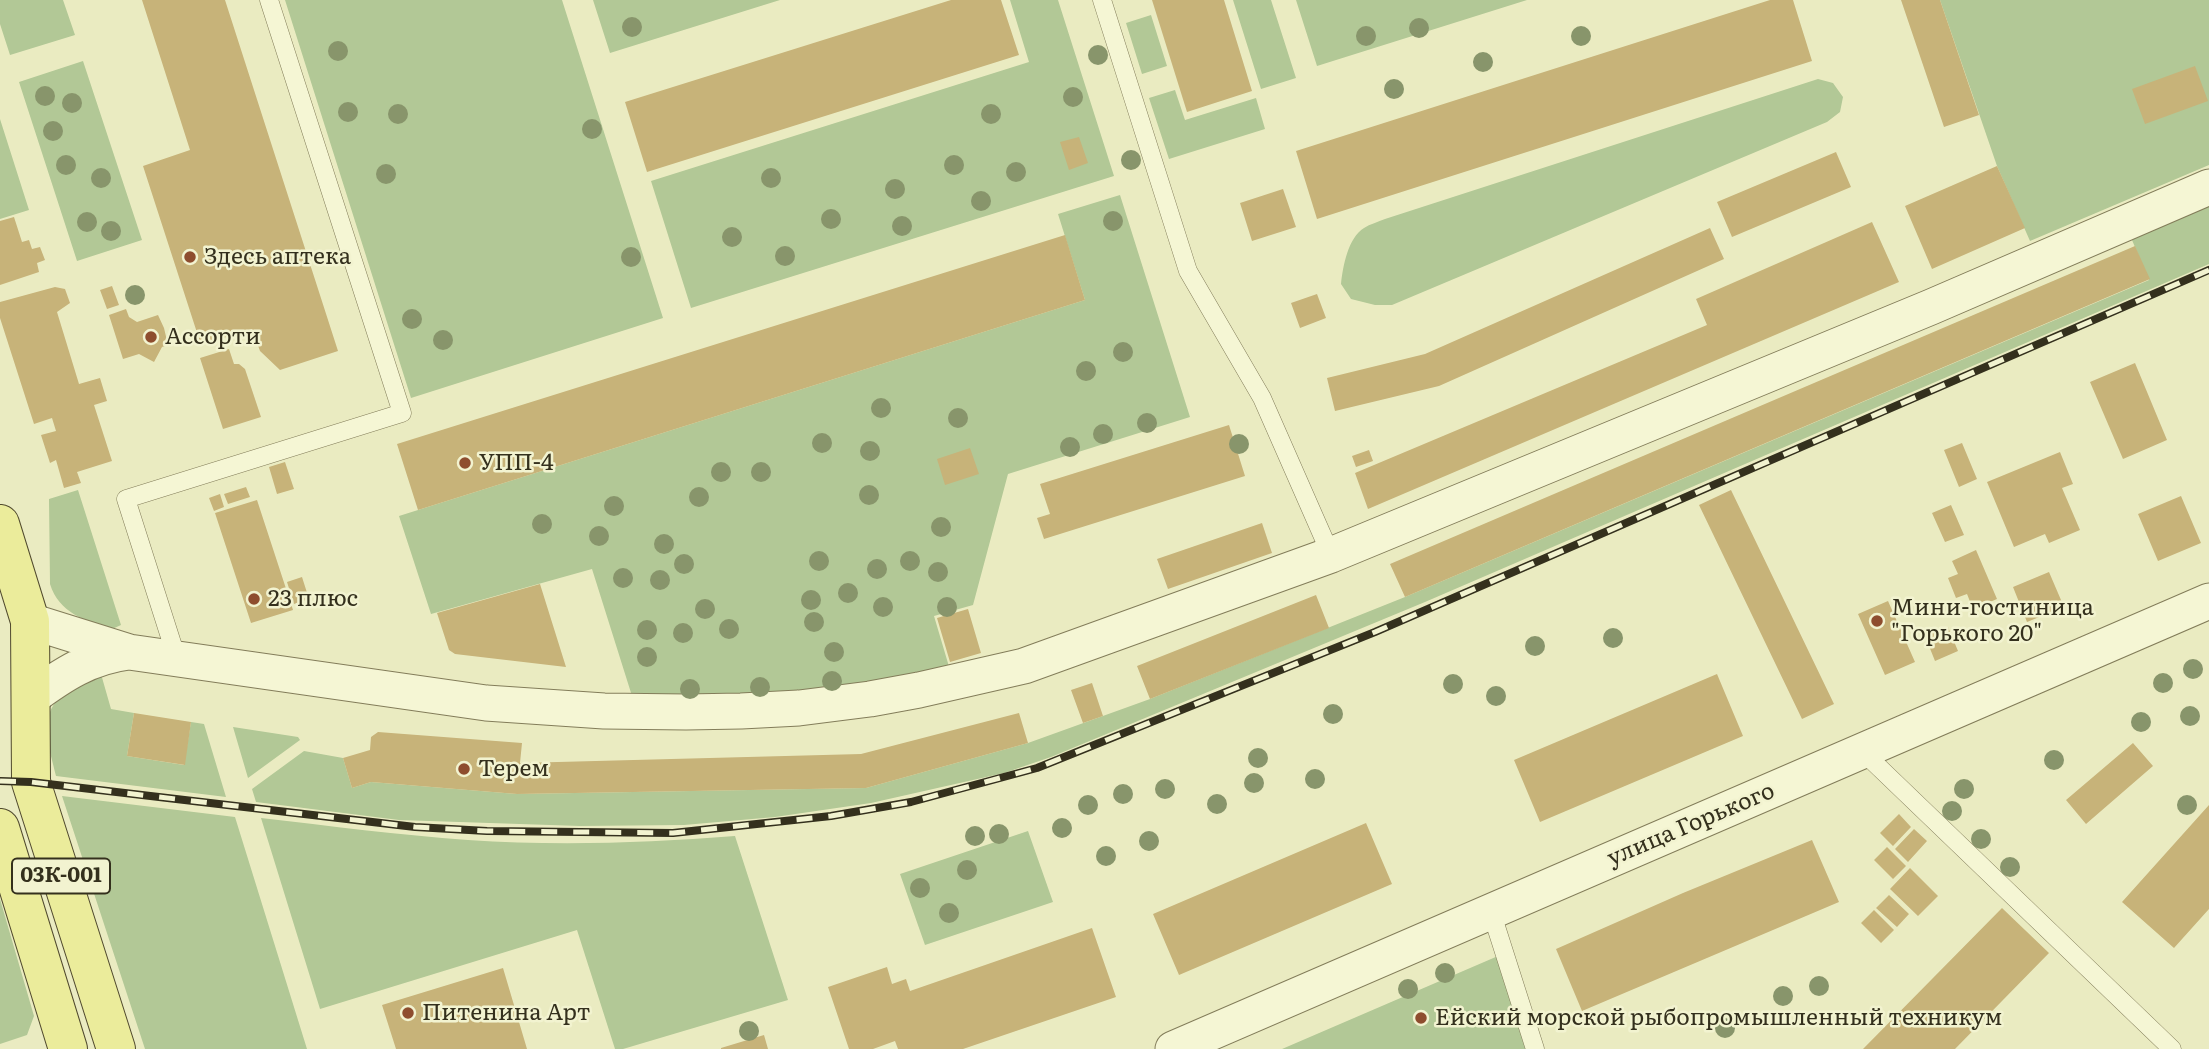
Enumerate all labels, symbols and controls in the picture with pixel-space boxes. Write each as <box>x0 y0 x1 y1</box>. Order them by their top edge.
place label: Здесь аптека <box>204 243 351 271</box>
marker: Здесь аптека <box>182 249 198 265</box>
place label: Ассорти <box>165 323 261 351</box>
marker: Ассорти <box>143 329 159 345</box>
place label: УПП-4 <box>479 449 554 477</box>
marker: УПП-4 <box>457 455 473 471</box>
place label: 23 плюс <box>268 585 358 613</box>
marker: 23 плюс <box>246 591 262 607</box>
place label: Мини-гостиница "Горького 20" <box>1891 594 2094 648</box>
marker: Мини-гостиница "Горького 20" <box>1869 613 1885 629</box>
place label: Терем <box>478 755 549 783</box>
marker: Терем <box>456 761 472 777</box>
street label: улица Горького <box>1603 777 1779 873</box>
road number: 03К-001 <box>12 858 110 894</box>
place label: Питенина Арт <box>422 999 590 1027</box>
place label: Ейский морской рыбопромышленный техникум <box>1435 1004 2002 1032</box>
marker: Питенина Арт <box>400 1005 416 1021</box>
marker: Ейский морской рыбопромышленный техникум <box>1413 1010 1429 1026</box>

